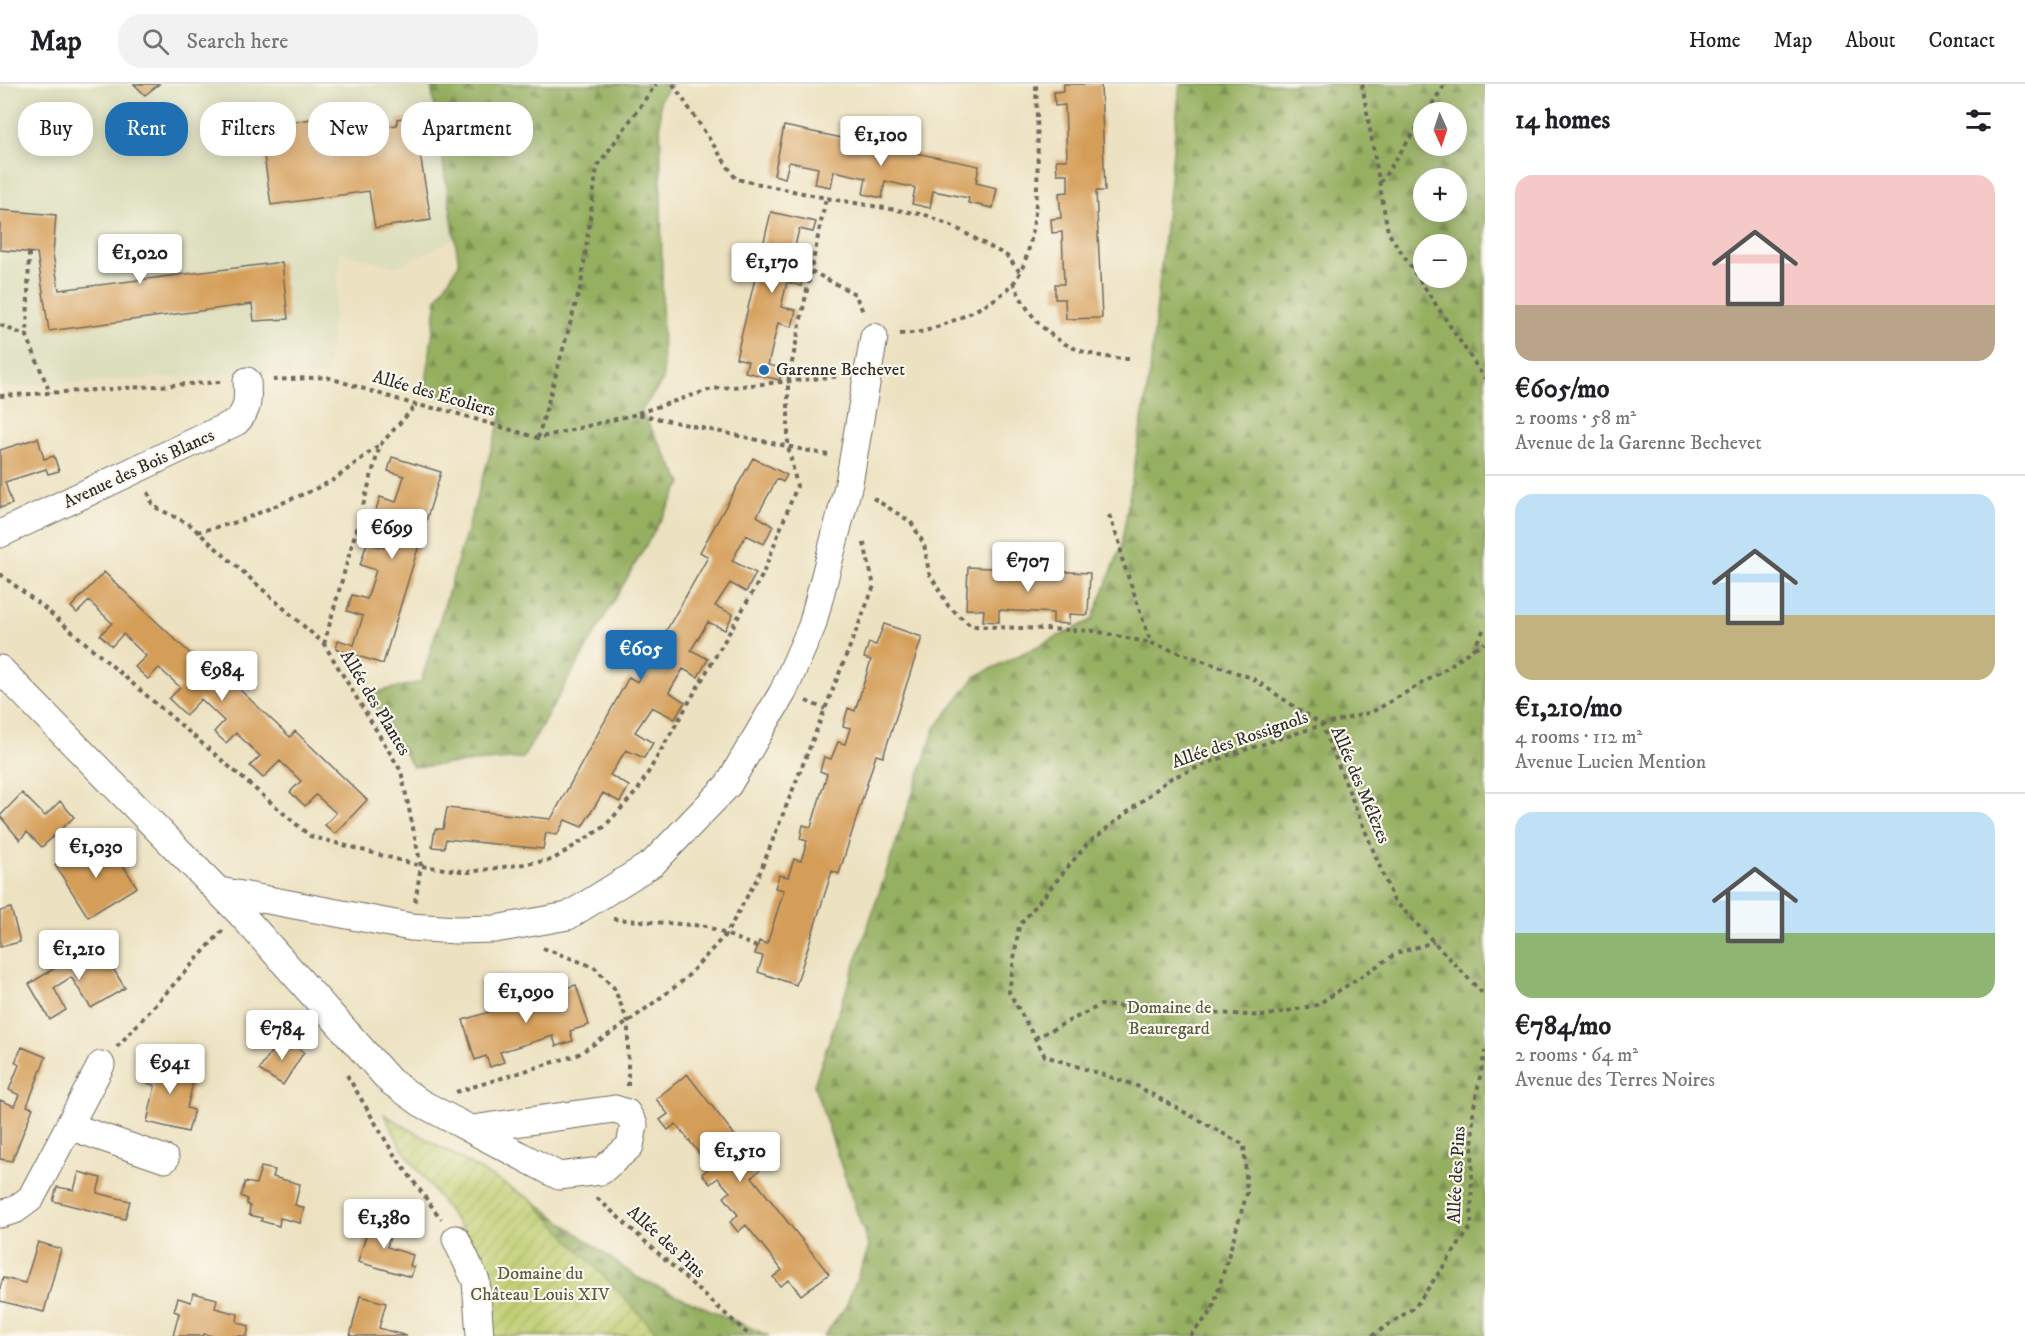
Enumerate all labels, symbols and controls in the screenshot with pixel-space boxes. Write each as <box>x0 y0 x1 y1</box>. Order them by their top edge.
search box <box>118 14 538 68</box>
text: Map <box>30 24 82 59</box>
icon: search <box>139 25 172 58</box>
text: Search here <box>187 28 288 55</box>
text: Home <box>1689 28 1741 54</box>
text: Map <box>1774 28 1812 54</box>
text: About <box>1845 28 1896 54</box>
text: Contact <box>1929 28 1995 54</box>
chip: Buy <box>18 102 93 156</box>
chip: Rent <box>105 102 188 156</box>
chip: Filters <box>200 102 296 156</box>
chip: New <box>308 102 389 156</box>
chip: Apartment <box>401 102 533 156</box>
north arrow <box>1413 102 1467 156</box>
map controls <box>1413 102 1467 288</box>
text: 14 homes <box>1515 104 1610 137</box>
icon: filters <box>1962 104 1995 137</box>
pin: €1,100 <box>832 116 930 167</box>
text: €1,100 <box>854 123 908 148</box>
button: + <box>1413 168 1467 222</box>
icon: home <box>1701 214 1809 322</box>
pin: €1,020 <box>91 234 189 285</box>
button: − <box>1413 234 1467 288</box>
text: €1,020 <box>112 241 168 266</box>
pin: €1,170 <box>723 243 821 294</box>
text: €1,170 <box>745 250 799 275</box>
place label: Garenne Bechevet <box>776 359 905 381</box>
marker: Garenne Bechevet <box>757 363 771 377</box>
street label: Allée des Écoliers <box>370 366 498 422</box>
text: €605/mo <box>1515 373 1609 406</box>
text: 2 rooms · 58 m² <box>1515 406 1636 431</box>
street label: Avenue des Bois Blancs <box>60 424 218 514</box>
text: Avenue de la Garenne Bechevet <box>1515 431 1762 456</box>
pin: €699 <box>356 509 428 560</box>
text: €699 <box>371 516 413 541</box>
icon: home <box>1701 533 1809 641</box>
pin: €707 <box>992 542 1064 593</box>
text: €707 <box>1006 549 1050 574</box>
pin: €605 <box>605 630 677 681</box>
text: €605 <box>620 637 662 662</box>
street label: Allée des Plantes <box>335 646 415 760</box>
pin: €984 <box>186 651 258 702</box>
text: €984 <box>200 658 244 683</box>
text: €1,210/mo <box>1515 692 1622 725</box>
street label: Allée des Rossignols <box>1169 706 1311 774</box>
street label: Allée des Mélèzes <box>1325 723 1395 847</box>
text: 4 rooms · 112 m² <box>1515 725 1643 750</box>
text: Avenue Lucien Mention <box>1515 750 1706 775</box>
pin: €1,030 <box>47 828 145 879</box>
text: €1,030 <box>69 835 123 860</box>
icon: home <box>1701 851 1809 959</box>
pin: €1,210 <box>30 930 128 981</box>
text: €1,210 <box>53 937 105 962</box>
pin: €1,090 <box>477 973 575 1024</box>
text: €1,090 <box>498 980 554 1005</box>
park label: Domaine de Beauregard <box>1126 997 1212 1040</box>
pin: €784 <box>246 1010 318 1061</box>
text: €784/mo <box>1515 1010 1611 1043</box>
text: €784 <box>260 1017 304 1042</box>
text: 2 rooms · 64 m² <box>1515 1043 1638 1068</box>
pin: €941 <box>134 1044 206 1095</box>
text: €941 <box>150 1051 190 1076</box>
text: Avenue des Terres Noires <box>1515 1068 1715 1093</box>
street label: Allée des Pins <box>1443 1126 1471 1224</box>
pin: €1,510 <box>691 1132 789 1183</box>
text: €1,510 <box>714 1139 766 1164</box>
pin: €1,380 <box>335 1199 433 1250</box>
street label: Allée des Pins <box>622 1201 710 1283</box>
text: €1,380 <box>358 1206 410 1231</box>
park label: Domaine du Château Louis XIV <box>470 1263 610 1306</box>

